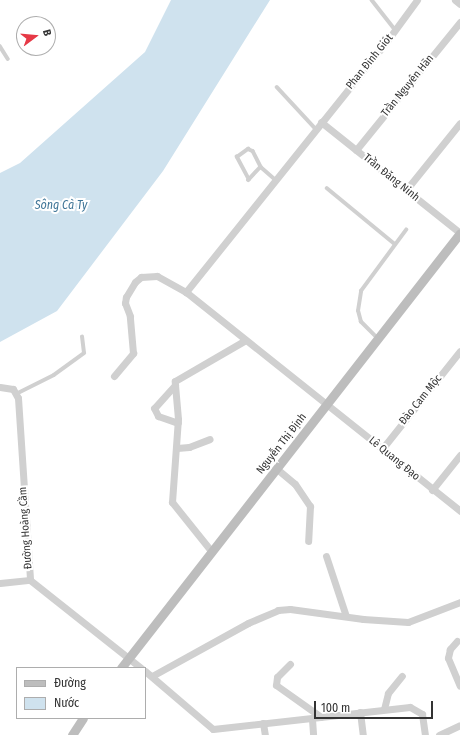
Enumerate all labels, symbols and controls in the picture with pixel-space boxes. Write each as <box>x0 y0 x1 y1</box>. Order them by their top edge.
north arrow <box>16 16 56 56</box>
text: B <box>40 28 54 38</box>
street label: Phan Đình Giót <box>344 32 396 92</box>
street label: Trần Nguyên Hãn <box>379 52 437 120</box>
street label: Trần Đăng Ninh <box>360 151 422 205</box>
water label: Sông Cà Ty <box>35 199 87 213</box>
street label: Đào Cam Mộc <box>397 372 445 428</box>
street label: Nguyễn Thị Định <box>254 411 310 477</box>
street label: Lê Quang Đạo <box>366 434 422 484</box>
street label: Đường Hoàng Cầm <box>17 486 35 570</box>
legend <box>16 667 146 719</box>
text: Đường <box>54 676 86 690</box>
scale bar <box>316 693 435 719</box>
text: Nước <box>54 696 79 710</box>
text: 100 m <box>321 701 350 715</box>

